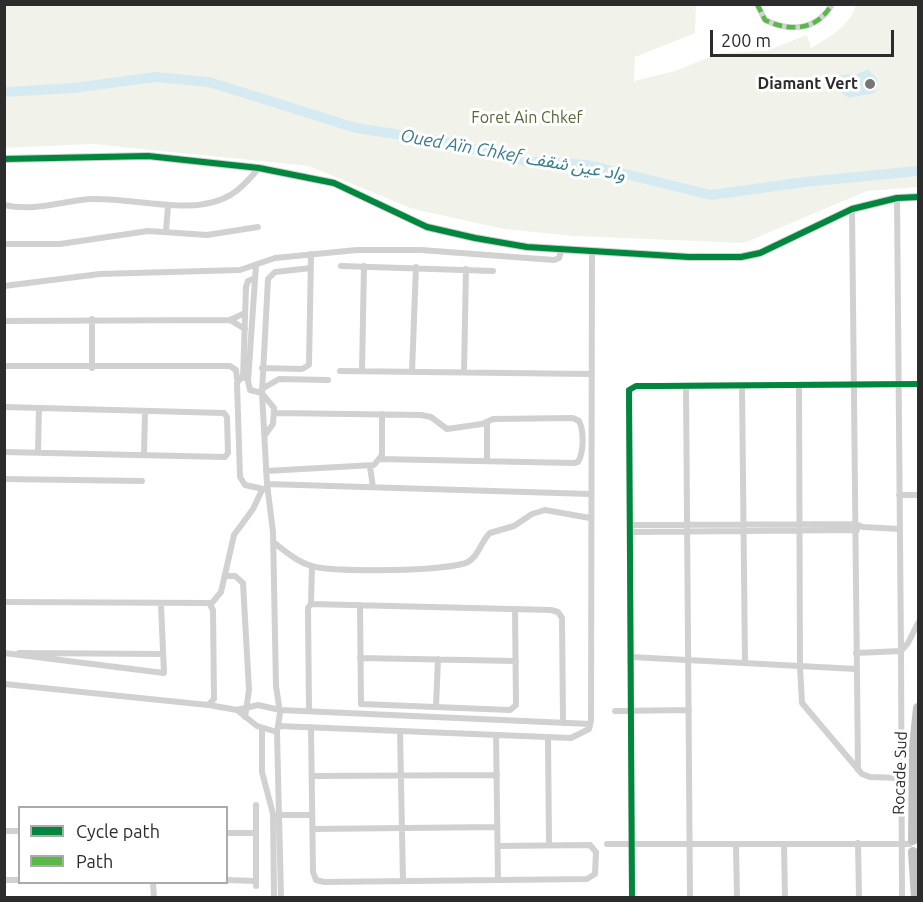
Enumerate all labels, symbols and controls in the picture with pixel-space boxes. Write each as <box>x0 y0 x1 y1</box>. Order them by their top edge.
scale bar <box>713 18 898 56</box>
text: 200 m <box>721 30 771 50</box>
place label: Diamant Vert <box>758 74 858 94</box>
marker: Diamant Vert <box>863 77 877 91</box>
park label: Foret Ain Chkef <box>471 108 583 128</box>
water label: Oued Aïn Chkef واد عين شقف <box>399 125 627 185</box>
street label: Rocade Sud <box>889 731 911 815</box>
legend <box>18 806 228 884</box>
text: Cycle path <box>76 821 160 841</box>
text: Path <box>76 851 113 871</box>

